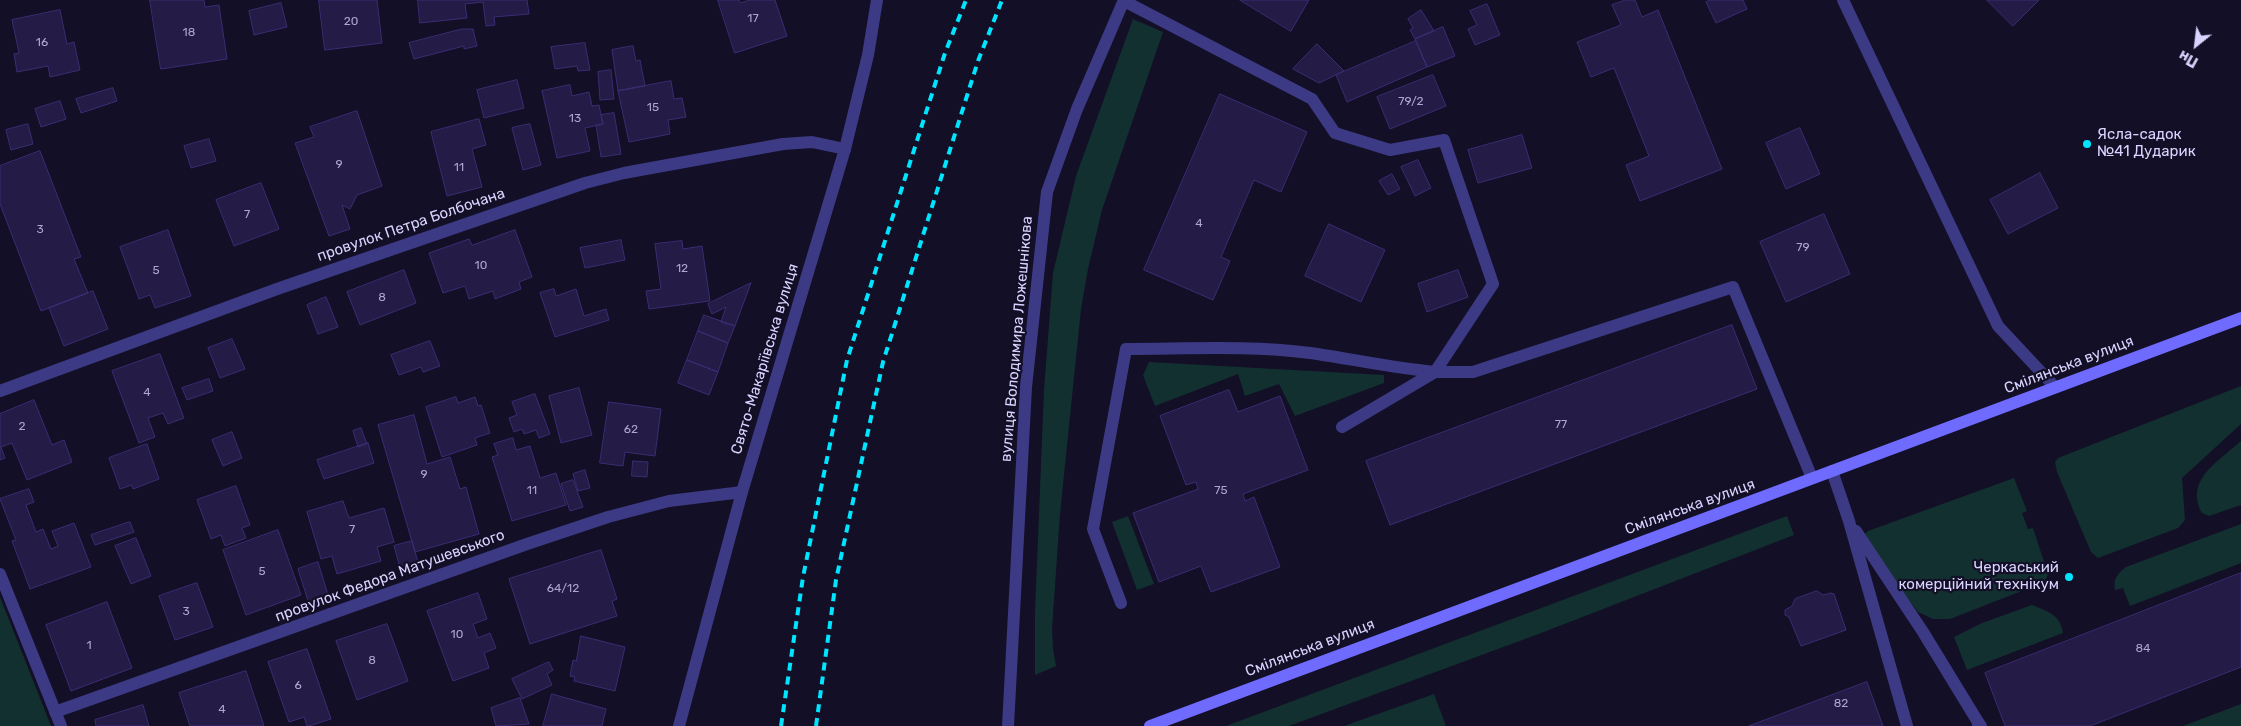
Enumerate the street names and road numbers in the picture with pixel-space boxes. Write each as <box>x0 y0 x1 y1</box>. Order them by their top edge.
street label: провулок Петра Болбочана <box>315 184 507 266</box>
street label: вулиця Володимира Ложешнікова <box>997 215 1037 463</box>
street label: Свято-Макаріївська вулиця <box>727 262 803 456</box>
street label: Смілянська вулиця <box>2002 332 2136 398</box>
street label: Смілянська вулиця <box>1623 475 1757 539</box>
street label: провулок Федора Матушевського <box>273 526 507 626</box>
street label: Смілянська вулиця <box>1243 615 1377 681</box>

